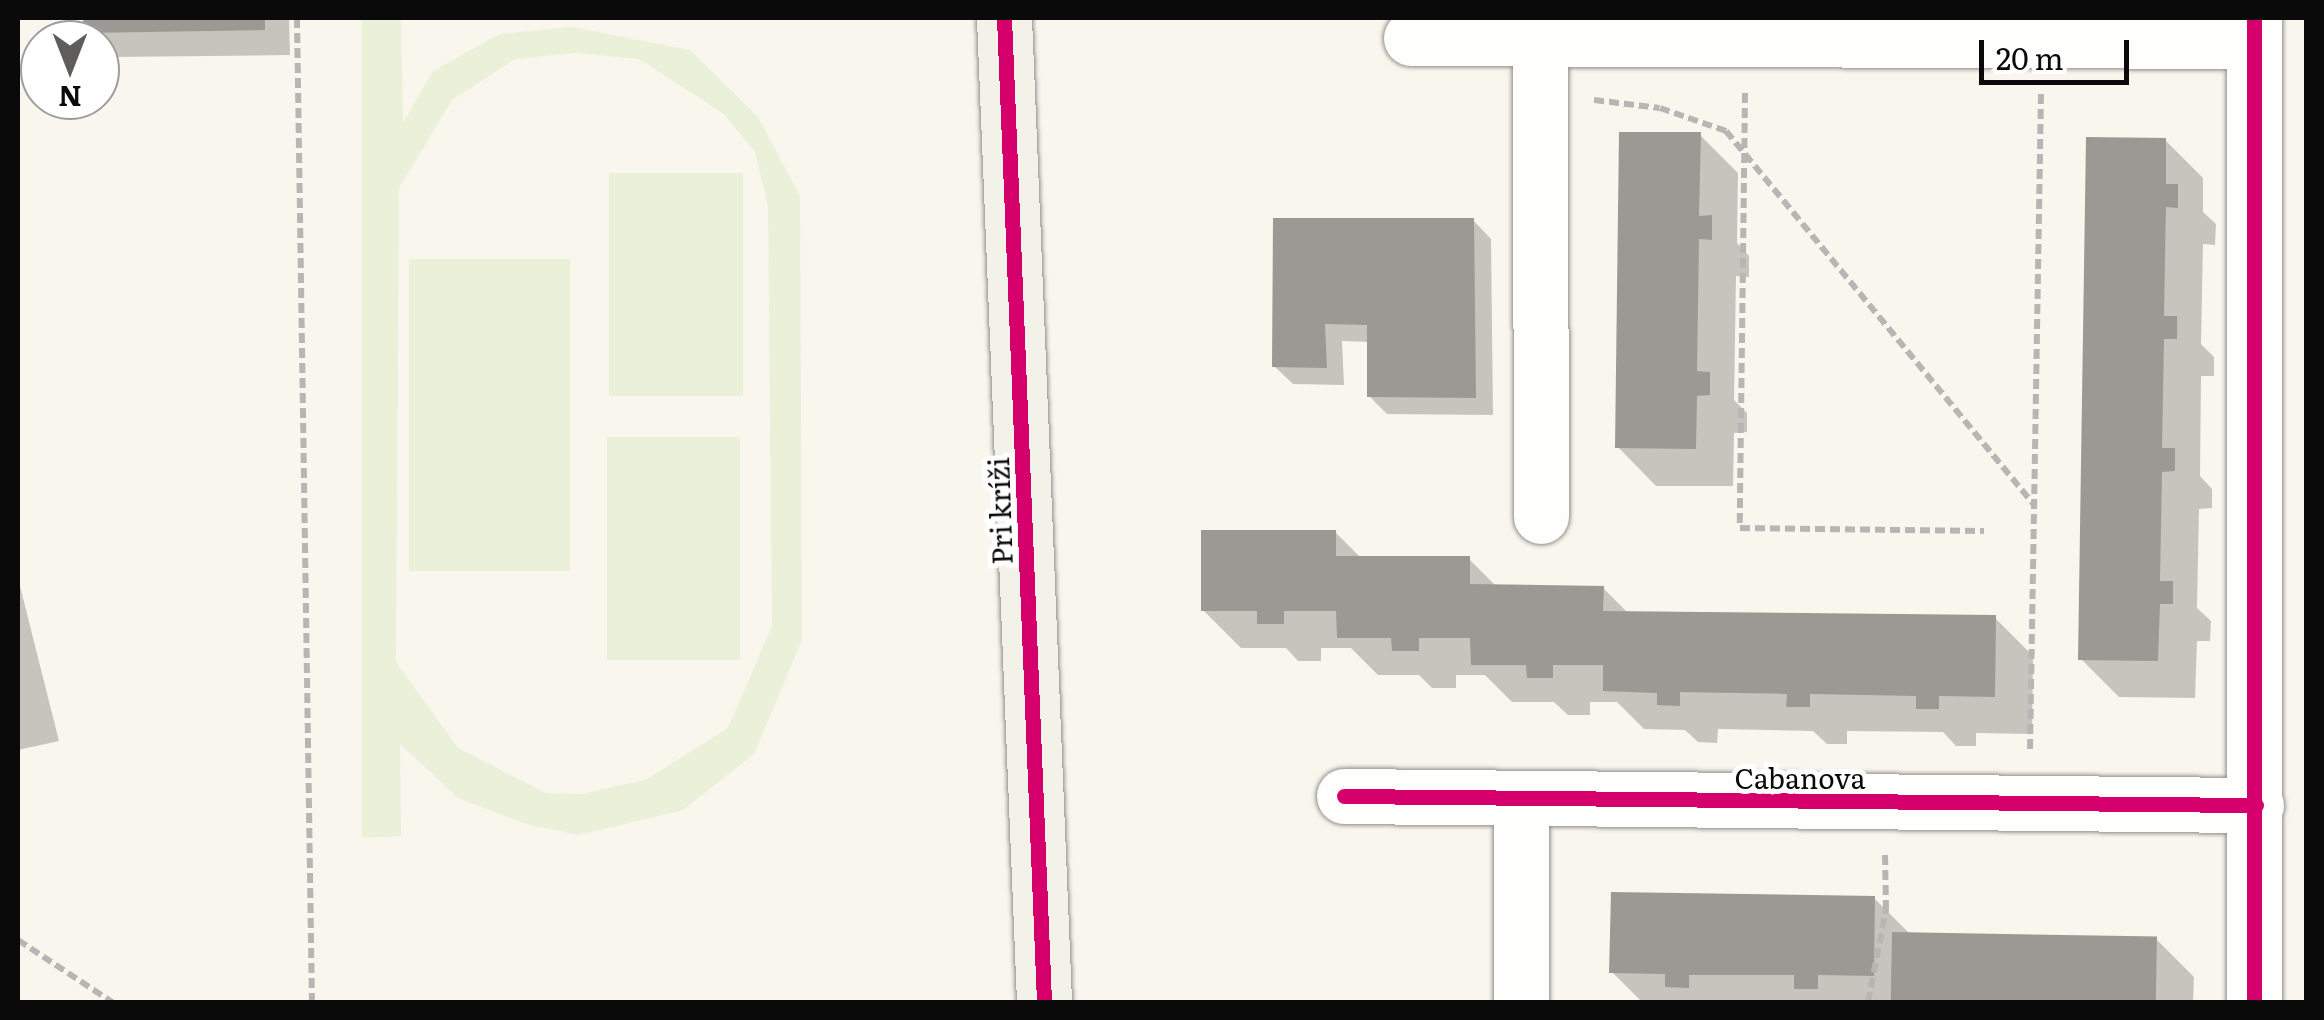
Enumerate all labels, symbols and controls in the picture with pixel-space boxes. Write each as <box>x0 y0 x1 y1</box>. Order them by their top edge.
north arrow <box>20 20 120 120</box>
scale bar <box>1984 20 2134 82</box>
text: 20 m <box>1996 35 2064 79</box>
text: N <box>58 77 82 119</box>
street label: Pri kríži <box>980 457 1018 565</box>
street label: Cabanova <box>1735 760 1865 794</box>

